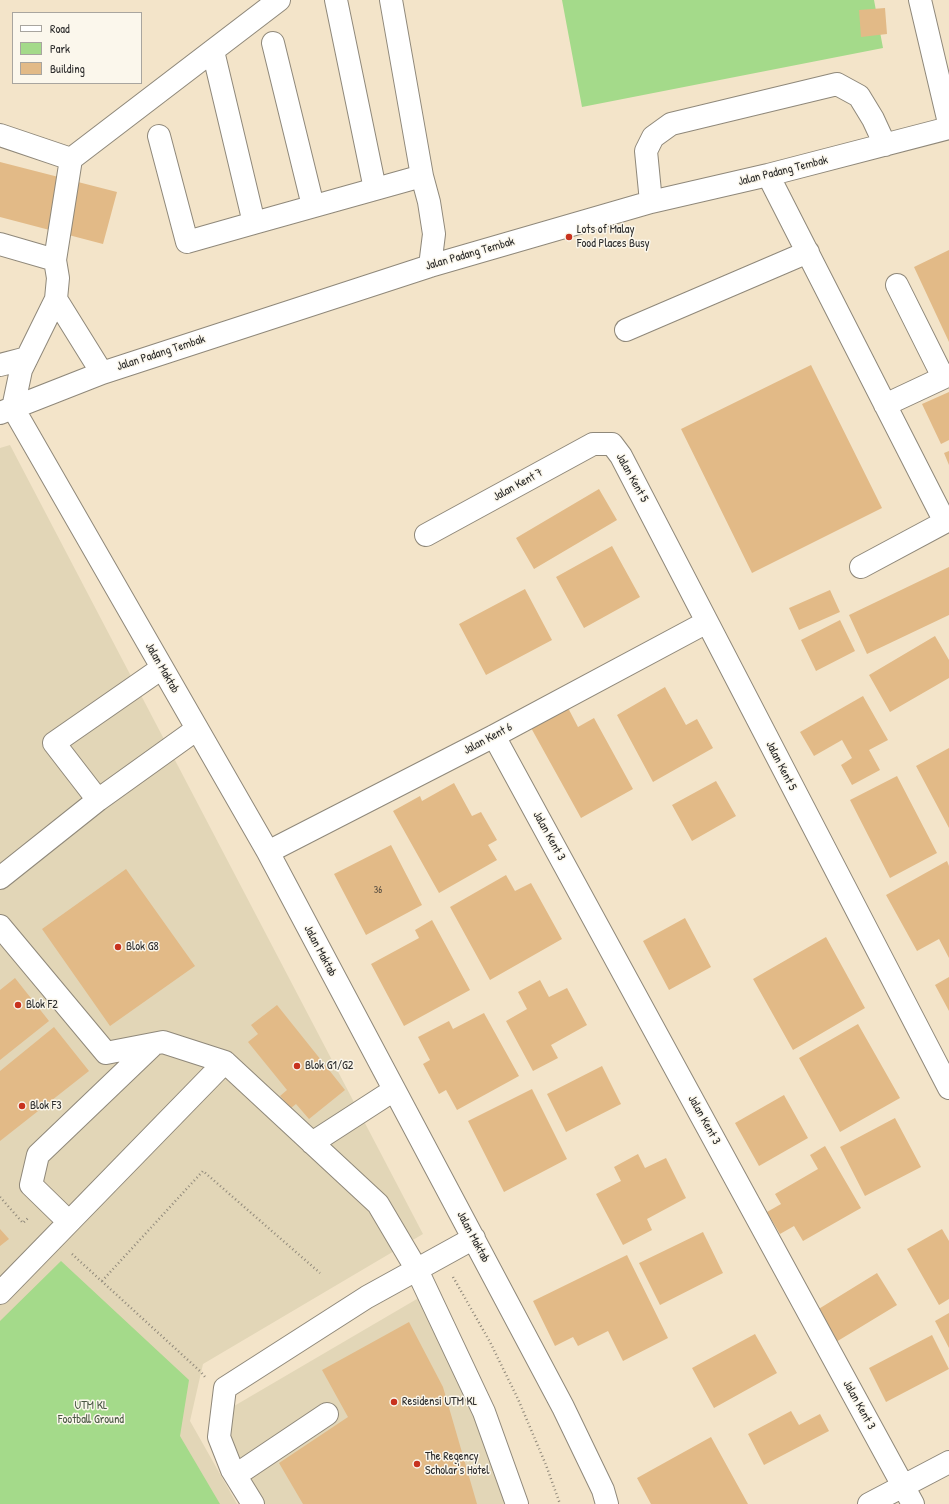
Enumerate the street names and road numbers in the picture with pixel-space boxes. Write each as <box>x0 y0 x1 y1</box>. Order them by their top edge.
street label: Jalan Padang Tembak <box>737 153 829 189</box>
street label: Jalan Padang Tembak <box>424 234 516 274</box>
street label: Jalan Padang Tembak <box>115 332 207 374</box>
street label: Jalan Kent 5 <box>613 451 651 505</box>
street label: Jalan Kent 7 <box>491 465 545 505</box>
street label: Jalan Maktab <box>142 640 182 696</box>
street label: Jalan Kent 6 <box>461 720 515 758</box>
street label: Jalan Kent 5 <box>762 739 800 793</box>
street label: Jalan Kent 3 <box>530 809 568 863</box>
street label: Jalan Maktab <box>301 923 339 979</box>
street label: Jalan Kent 3 <box>685 1093 723 1147</box>
street label: Jalan Maktab <box>454 1209 492 1265</box>
street label: Jalan Kent 3 <box>840 1378 878 1432</box>

